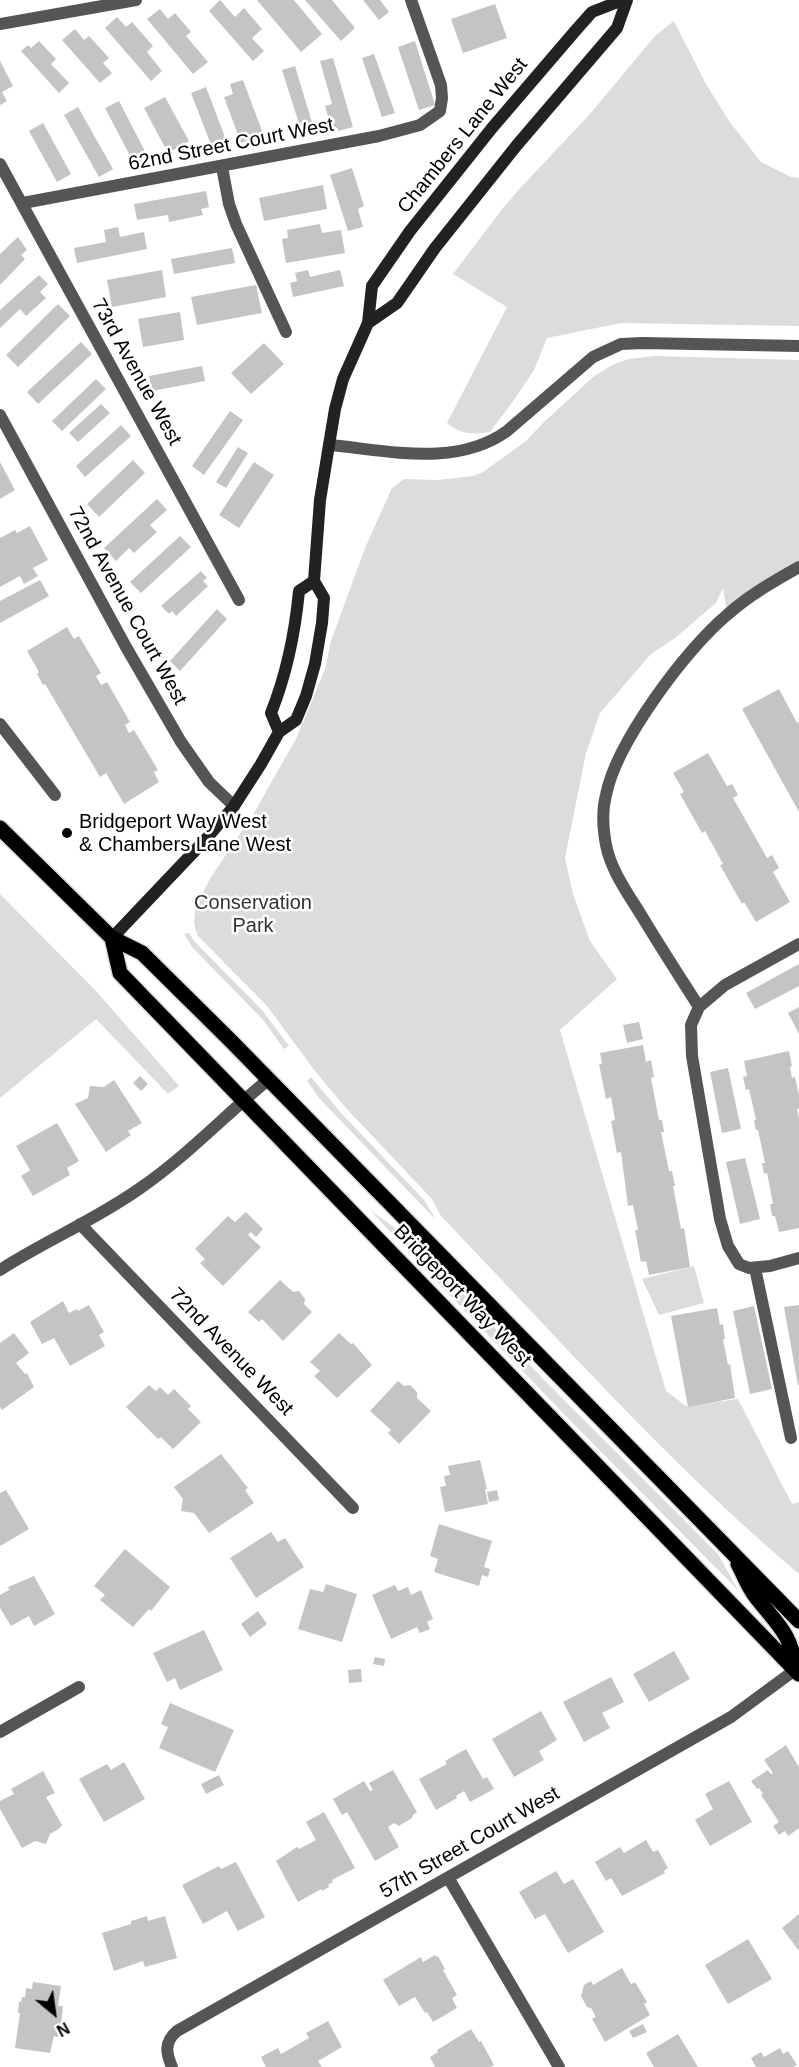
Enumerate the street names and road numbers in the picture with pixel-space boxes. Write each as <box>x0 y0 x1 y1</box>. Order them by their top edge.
street label: Chambers Lane West <box>393 53 533 219</box>
street label: 62nd Street Court West <box>126 113 336 177</box>
street label: 73rd Avenue West <box>86 295 186 449</box>
street label: 72nd Avenue Court West <box>63 503 191 709</box>
street label: Bridgeport Way West <box>388 1220 536 1372</box>
street label: 72nd Avenue West <box>164 1283 298 1421</box>
street label: 57th Street Court West <box>376 1782 564 1904</box>

